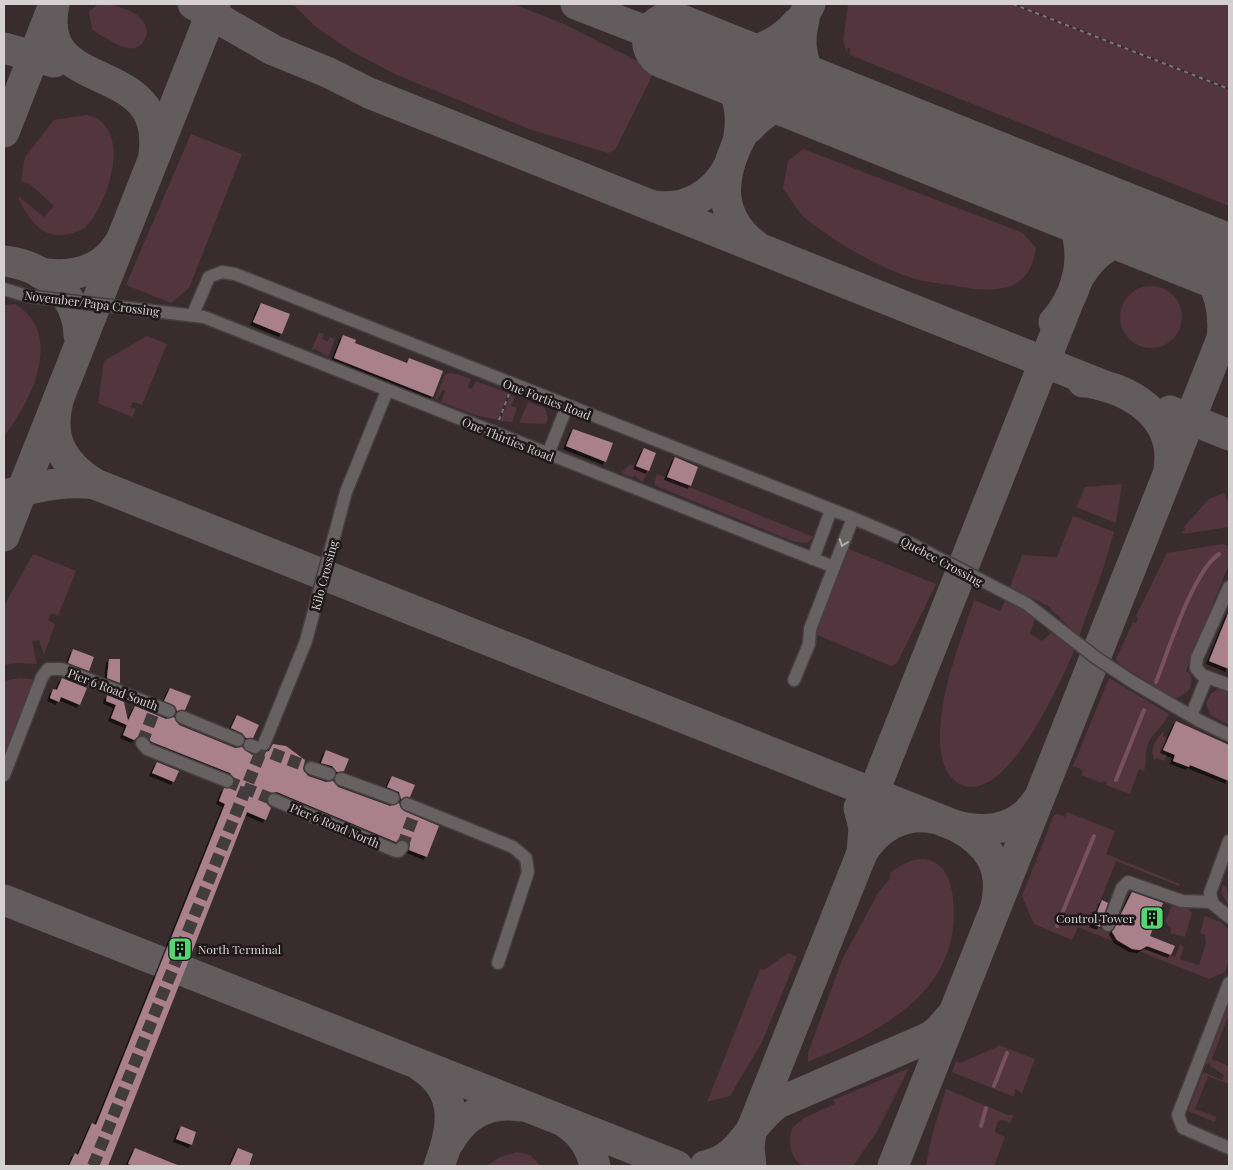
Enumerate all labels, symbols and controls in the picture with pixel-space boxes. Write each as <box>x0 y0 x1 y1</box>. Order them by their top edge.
street label: November/Papa Crossing <box>24 287 161 319</box>
street label: One Forties Road <box>501 375 593 423</box>
street label: One Thirties Road <box>460 413 556 465</box>
street label: Quebec Crossing <box>898 533 987 590</box>
street label: Kilo Crossing <box>307 538 341 612</box>
one-way arrow <box>839 538 849 547</box>
street label: Pier 6 Road South <box>66 664 160 714</box>
street label: Pier 6 Road North <box>288 799 382 851</box>
building icon: Control Tower <box>1139 905 1165 931</box>
place label: Control Tower <box>1056 910 1135 926</box>
building icon: North Terminal <box>167 936 193 962</box>
place label: North Terminal <box>198 941 282 957</box>

